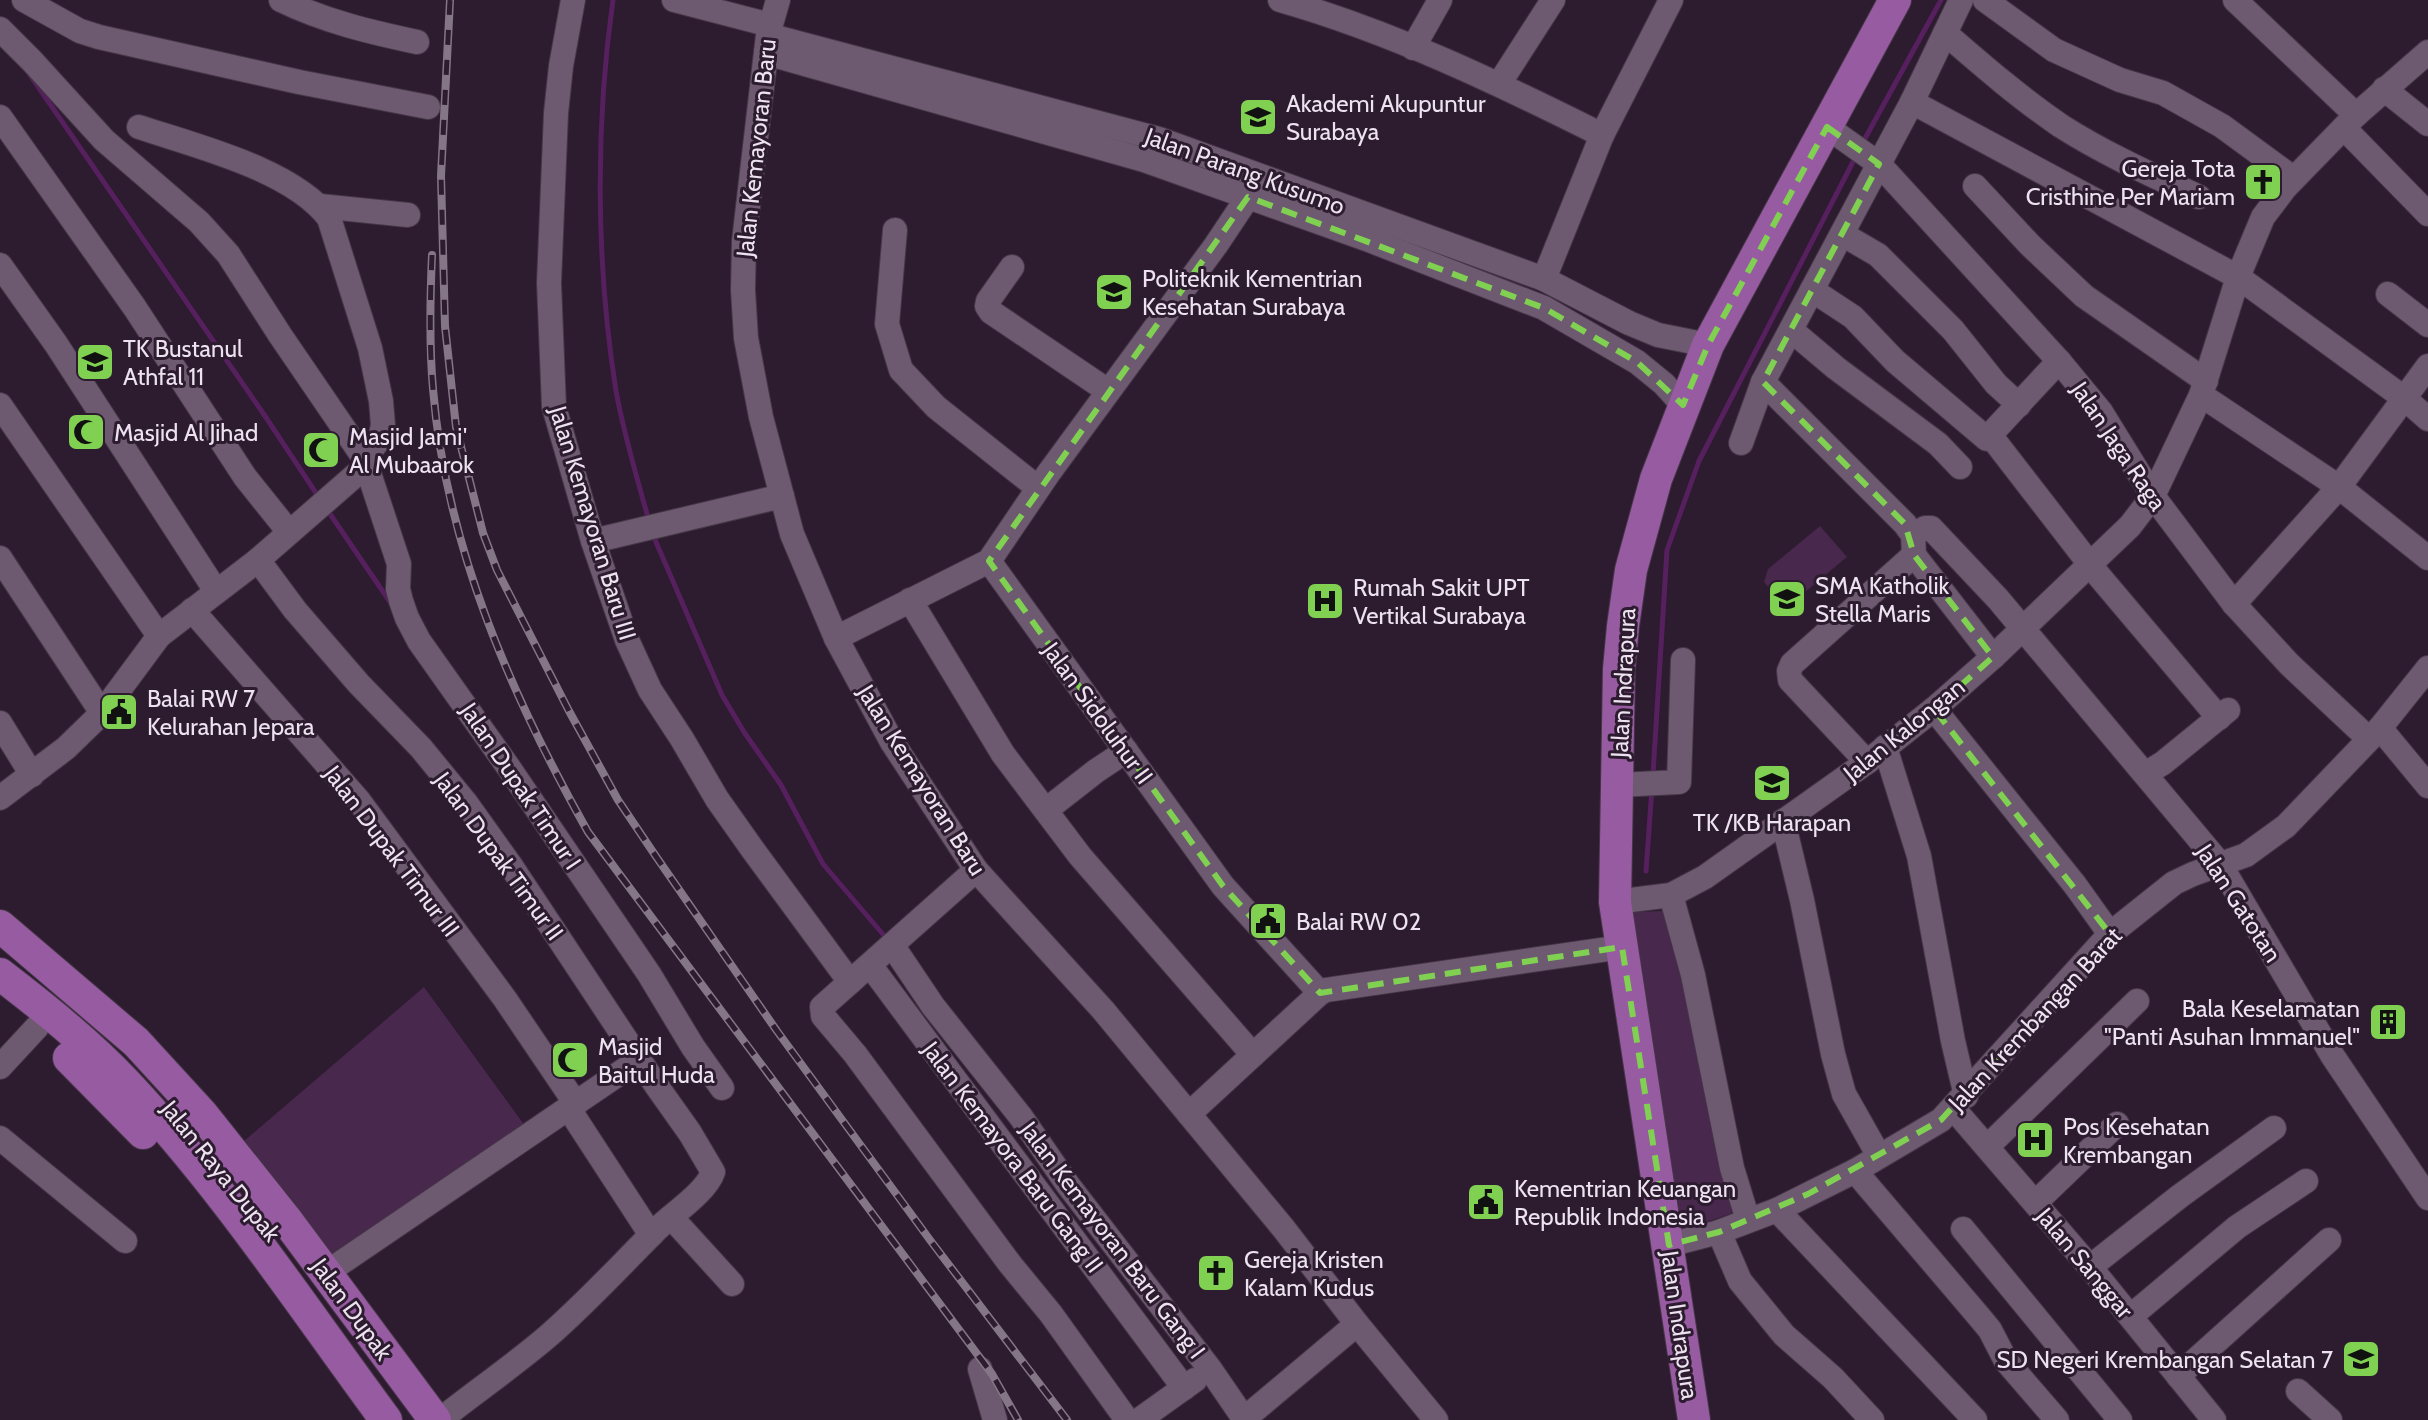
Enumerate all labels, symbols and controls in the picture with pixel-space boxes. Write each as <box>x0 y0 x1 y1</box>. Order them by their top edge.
street label: Jalan Kemayoran Baru <box>730 37 782 260</box>
place label: Akademi Akupuntur Surabaya <box>1286 89 1486 146</box>
school or university icon: Akademi Akupuntur Surabaya <box>1237 96 1279 138</box>
street label: Jalan Parang Kusumo <box>1140 121 1349 221</box>
place label: Gereja Tota Cristhine Per Mariam <box>2026 154 2235 211</box>
church icon: Gereja Tota Cristhine Per Mariam <box>2242 161 2284 203</box>
place label: Politeknik Kementrian Kesehatan Surabaya <box>1142 264 1362 321</box>
school or university icon: Politeknik Kementrian Kesehatan Surabaya <box>1093 271 1135 313</box>
place label: TK Bustanul Athfal 11 <box>123 334 243 391</box>
school or university icon: TK Bustanul Athfal 11 <box>74 341 116 383</box>
street label: Jalan Jaga Raga <box>2065 375 2173 516</box>
street label: Jalan Kemayoran Baru III <box>543 402 642 644</box>
mosque icon: Masjid Al Jihad <box>65 411 107 453</box>
place label: Masjid Al Jihad <box>114 418 258 447</box>
place label: Masjid Jami' Al Mubaarok <box>349 422 474 479</box>
mosque icon: Masjid Jami' Al Mubaarok <box>300 429 342 471</box>
place label: SMA Katholik Stella Maris <box>1815 571 1950 628</box>
place label: Rumah Sakit UPT Vertikal Surabaya <box>1353 573 1530 630</box>
school or university icon: SMA Katholik Stella Maris <box>1766 578 1808 620</box>
hospital icon: Rumah Sakit UPT Vertikal Surabaya <box>1304 580 1346 622</box>
street label: Jalan Indrapura <box>1605 607 1641 760</box>
street label: Jalan Sidoluhur II <box>1036 636 1159 789</box>
street label: Jalan Kalongan <box>1837 672 1970 788</box>
street label: Jalan Kemayoran Baru <box>851 678 992 881</box>
place label: Balai RW 7 Kelurahan Jepara <box>147 684 315 741</box>
public building icon: Balai RW 7 Kelurahan Jepara <box>98 691 140 733</box>
street label: Jalan Dupak Timur I <box>454 696 587 875</box>
street label: Jalan Dupak Timur III <box>318 759 466 942</box>
school or university icon: TK /KB Harapan <box>1751 762 1793 804</box>
street label: Jalan Dupak Timur II <box>428 765 570 946</box>
place label: TK /KB Harapan <box>1693 808 1851 837</box>
street label: Jalan Gatotan <box>2190 838 2288 967</box>
public building icon: Balai RW 02 <box>1247 900 1289 942</box>
place label: Balai RW 02 <box>1296 907 1421 936</box>
street label: Jalan Krembangan Barat <box>1942 921 2128 1118</box>
place label: Bala Keselamatan "Panti Asuhan Immanuel" <box>2104 994 2360 1051</box>
building icon: Bala Keselamatan "Panti Asuhan Immanuel" <box>2367 1001 2409 1043</box>
place label: Masjid Baitul Huda <box>598 1032 715 1089</box>
street label: Jalan Kemayora Baru Gang II <box>916 1035 1109 1278</box>
mosque icon: Masjid Baitul Huda <box>549 1039 591 1081</box>
street label: Jalan Raya Dupak <box>155 1094 287 1248</box>
place label: Pos Kesehatan Krembangan <box>2063 1112 2210 1169</box>
street label: Jalan Kemayoran Baru Gang I <box>1014 1115 1212 1364</box>
hospital icon: Pos Kesehatan Krembangan <box>2014 1119 2056 1161</box>
place label: Kementrian Keuangan Republik Indonesia <box>1514 1174 1736 1231</box>
public building icon: Kementrian Keuangan Republik Indonesia <box>1465 1181 1507 1223</box>
street label: Jalan Sanggar <box>2030 1201 2140 1324</box>
place label: Gereja Kristen Kalam Kudus <box>1244 1245 1384 1302</box>
street label: Jalan Indrapura <box>1655 1248 1705 1402</box>
street label: Jalan Dupak <box>305 1252 399 1366</box>
church icon: Gereja Kristen Kalam Kudus <box>1195 1252 1237 1294</box>
school or university icon: SD Negeri Krembangan Selatan 7 <box>2340 1338 2382 1380</box>
place label: SD Negeri Krembangan Selatan 7 <box>1996 1345 2333 1374</box>

